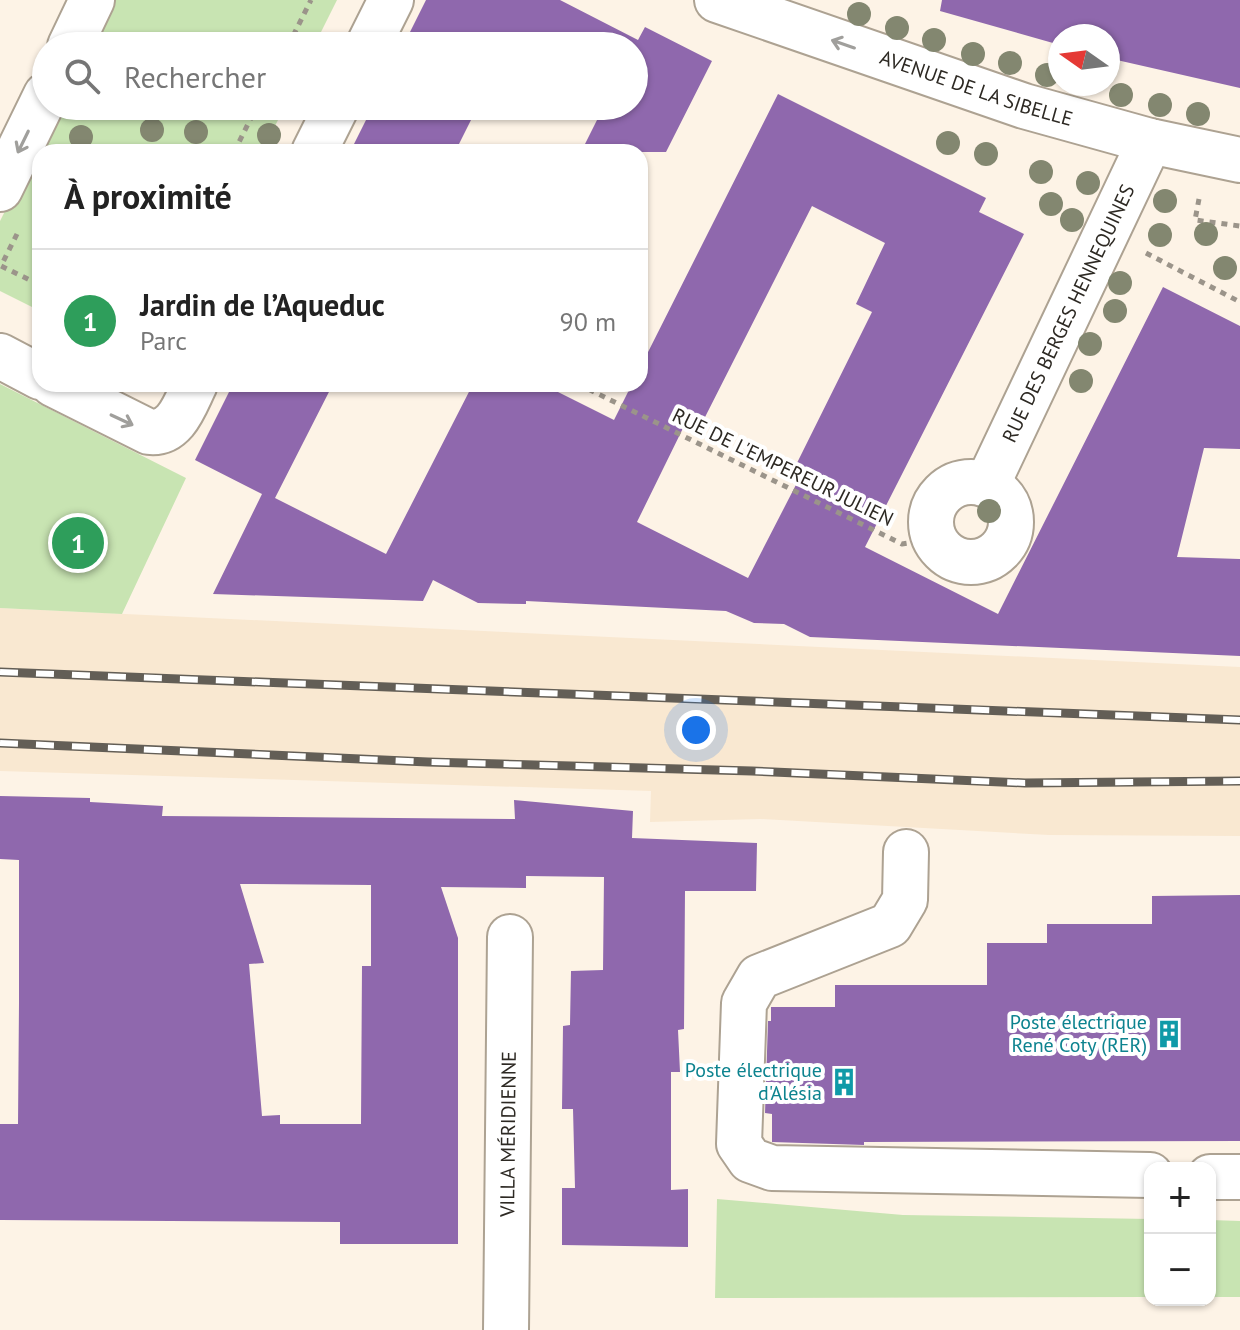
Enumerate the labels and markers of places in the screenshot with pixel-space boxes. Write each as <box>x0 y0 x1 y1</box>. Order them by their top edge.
pin: 1 <box>52 513 104 573</box>
place label: Poste électrique René Coty (RER) <box>1010 1009 1147 1058</box>
building icon: Poste électrique René Coty (RER) <box>1154 1019 1184 1049</box>
place label: Poste électrique d'Alésia <box>685 1057 822 1106</box>
building icon: Poste électrique d'Alésia <box>829 1067 859 1097</box>

